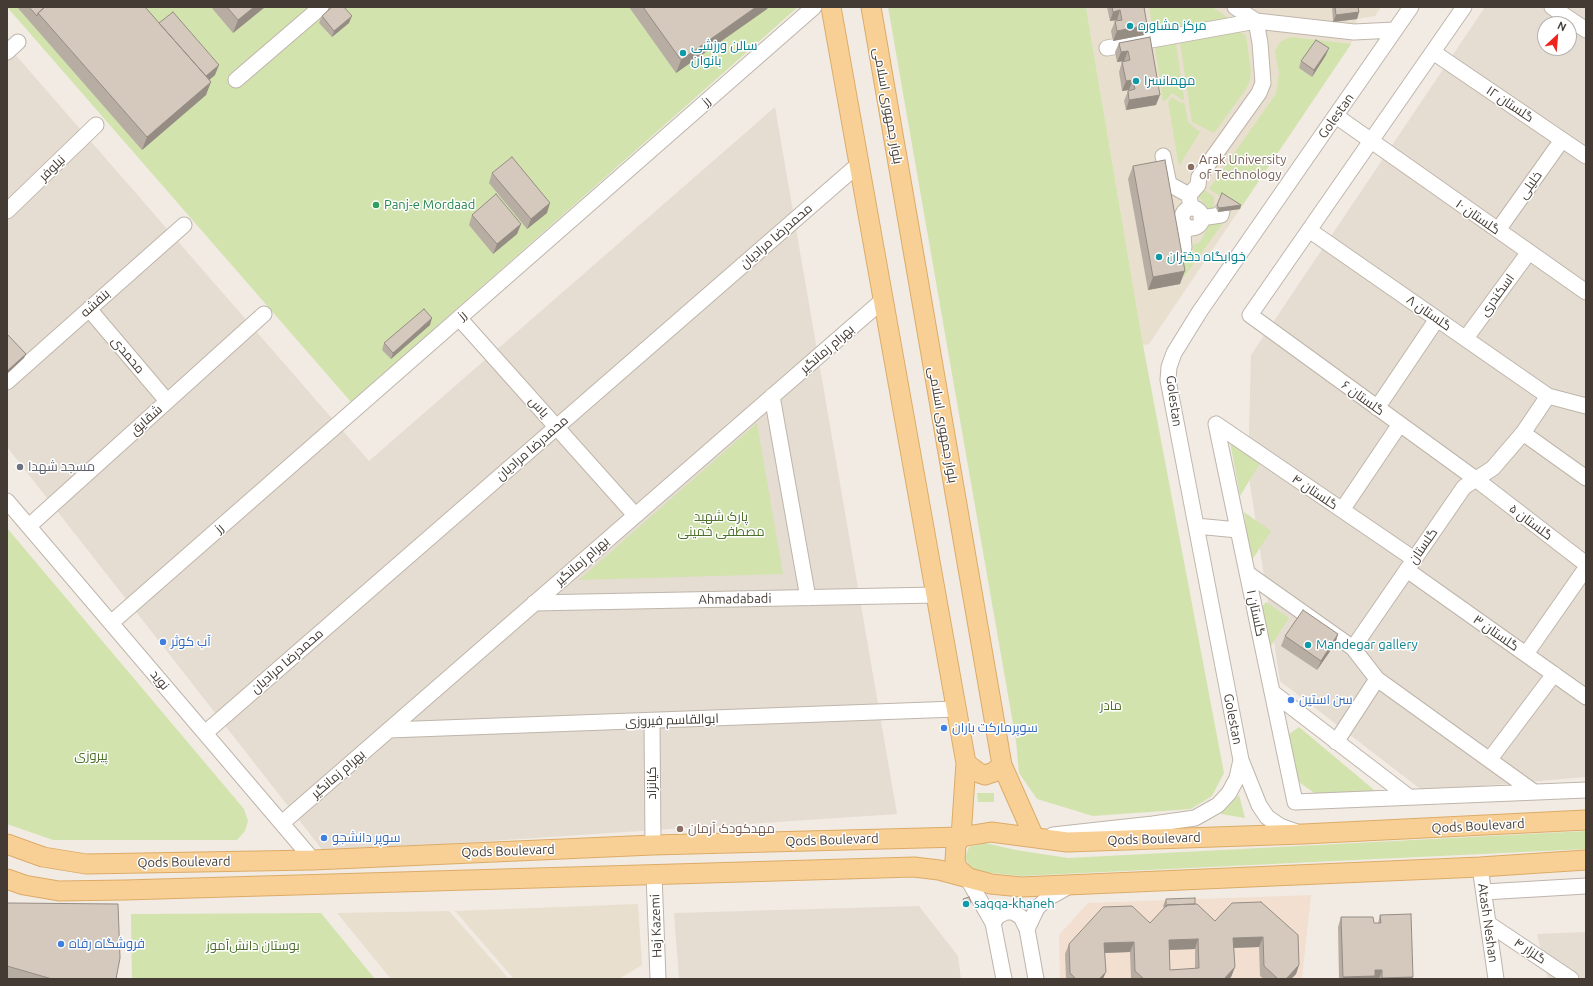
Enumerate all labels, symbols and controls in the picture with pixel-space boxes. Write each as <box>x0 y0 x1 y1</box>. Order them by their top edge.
north arrow <box>1537 16 1577 56</box>
place label: مرکز مشاوره <box>1138 18 1207 34</box>
text: N <box>1555 19 1568 33</box>
marker: مرکز مشاوره <box>1125 21 1135 31</box>
place label: سالن ورزشی بانوان <box>691 38 757 69</box>
street label: بلوار جمهوری اسلامی <box>870 47 906 165</box>
marker: سالن ورزشی بانوان <box>678 48 688 58</box>
place label: مهمانسرا <box>1144 73 1195 89</box>
marker: مهمانسرا <box>1131 76 1141 86</box>
street label: گلستان ۱۲ <box>1483 82 1537 126</box>
street label: Golestan <box>1315 90 1357 142</box>
street label: رز <box>698 93 714 109</box>
street label: نیلوفر <box>36 152 68 184</box>
place label: Arak University of Technology <box>1199 152 1287 183</box>
marker: Arak University of Technology <box>1186 162 1196 172</box>
street label: خلیلی <box>1515 168 1545 202</box>
street label: گلستان ۱۰ <box>1453 196 1503 238</box>
place label: Panj-e Mordaad <box>384 197 475 213</box>
marker: Panj-e Mordaad <box>371 200 381 210</box>
street label: محمدرضا مرادیان <box>737 200 815 272</box>
place label: خوابگاه دختران <box>1167 249 1246 265</box>
marker: خوابگاه دختران <box>1154 252 1164 262</box>
street label: اسکندری <box>1476 271 1518 319</box>
street label: بنفشه <box>77 286 113 320</box>
street label: گلستان ۸ <box>1403 292 1455 334</box>
street label: رز <box>454 307 470 323</box>
street label: بهرام زمانگیر <box>797 321 857 377</box>
street label: محمدی <box>108 333 148 377</box>
street label: بلوار جمهوری اسلامی <box>925 366 961 484</box>
street label: Golestan <box>1163 374 1185 428</box>
street label: گلستان ۶ <box>1338 377 1388 419</box>
street label: یاس <box>525 393 553 421</box>
street label: شقایق <box>127 401 165 439</box>
street label: محمدرضا مرادیان <box>493 412 571 484</box>
place label: مسجد شهدا <box>28 459 95 475</box>
marker: مسجد شهدا <box>15 462 25 472</box>
street label: گلستان ۴ <box>1289 471 1341 513</box>
street label: گلستان ۵ <box>1506 501 1556 543</box>
park label: پارک شهید مصطفی خمینی <box>677 509 765 540</box>
street label: رز <box>211 520 227 536</box>
street label: گلستان <box>1405 525 1441 567</box>
street label: بهرام زمانگیر <box>552 533 612 589</box>
street label: گلستان ۱ <box>1243 588 1269 638</box>
street label: Ahmadabadi <box>698 591 772 607</box>
street label: گلستان ۳ <box>1470 612 1522 654</box>
street label: محمدرضا مرادیان <box>248 625 326 697</box>
place label: آب کوثر <box>171 634 211 650</box>
marker: آب کوثر <box>158 637 168 647</box>
place label: Mandegar gallery <box>1316 637 1418 653</box>
marker: Mandegar gallery <box>1303 640 1313 650</box>
street label: نوید <box>147 667 173 693</box>
street label: Golestan <box>1220 692 1246 746</box>
place label: سن استین <box>1299 692 1353 708</box>
marker: سن استین <box>1286 695 1296 705</box>
park label: مادر <box>1100 698 1122 714</box>
street label: ابوالقاسم فیروزی <box>625 711 719 729</box>
place label: سوپرمارکت باران <box>952 720 1038 736</box>
marker: سوپرمارکت باران <box>939 723 949 733</box>
street label: بهرام زمانگیر <box>308 746 368 802</box>
park label: پیروزی <box>74 748 108 764</box>
street label: کیانزاد <box>644 767 660 799</box>
street label: Qods Boulevard <box>1431 816 1525 836</box>
place label: مهدکودک آرمان <box>688 821 775 837</box>
marker: مهدکودک آرمان <box>675 824 685 834</box>
place label: سوپر دانشجو <box>332 830 400 846</box>
street label: Qods Boulevard <box>1107 830 1201 848</box>
street label: Qods Boulevard <box>785 831 879 849</box>
marker: سوپر دانشجو <box>319 833 329 843</box>
street label: Qods Boulevard <box>461 842 555 860</box>
street label: Qods Boulevard <box>137 853 231 871</box>
street label: Atash Neshan <box>1475 882 1501 964</box>
street label: Haj Kazemi <box>647 894 665 958</box>
place label: saqqa-khaneh <box>974 896 1055 912</box>
marker: saqqa-khaneh <box>961 899 971 909</box>
street label: گلزار ۴ <box>1511 935 1549 967</box>
place label: فروشگاه رفاه <box>69 936 145 952</box>
park label: بوستان دانش‌آموز <box>206 938 300 954</box>
marker: فروشگاه رفاه <box>56 939 66 949</box>

